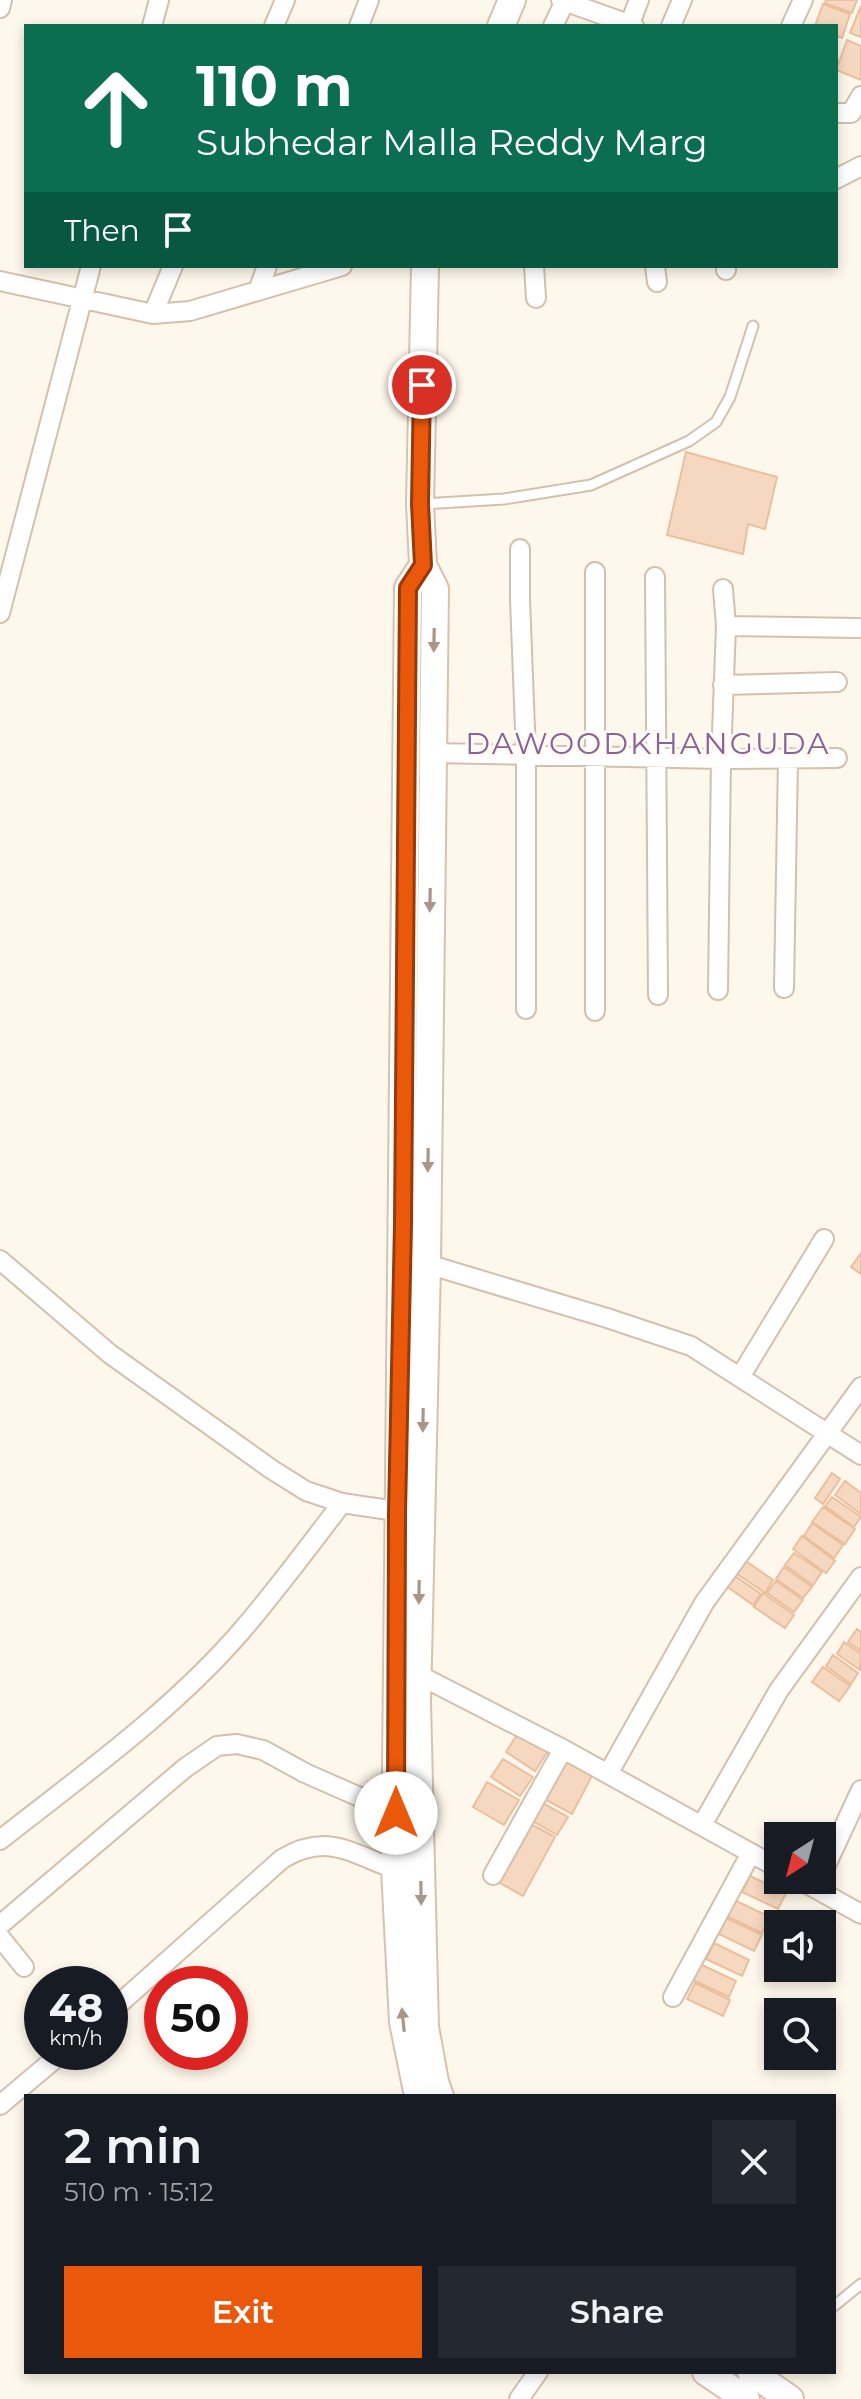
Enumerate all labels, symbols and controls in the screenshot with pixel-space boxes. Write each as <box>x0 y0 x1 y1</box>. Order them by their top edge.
text: 110 m <box>196 52 353 120</box>
icon: ahead <box>64 56 168 160</box>
text: Subhedar Malla Reddy Marg <box>196 120 708 164</box>
icon: arrive <box>156 208 200 252</box>
text: Then <box>64 212 140 249</box>
pin <box>388 351 456 419</box>
icon: arrive <box>400 363 444 407</box>
one-way arrow <box>428 628 440 653</box>
district label: DAWOODKHANGUDA <box>465 725 831 762</box>
one-way arrow <box>424 888 436 913</box>
one-way arrow <box>422 1148 434 1173</box>
one-way arrow <box>417 1408 429 1433</box>
one-way arrow <box>412 1580 425 1605</box>
position arrow <box>354 1771 438 1855</box>
north arrow <box>764 1822 836 1894</box>
map controls <box>764 1822 836 2070</box>
one-way arrow <box>415 1881 428 1906</box>
button: sound <box>764 1910 836 1982</box>
speed limit sign: 50 <box>144 1966 248 2070</box>
text: 48 <box>49 1983 103 2032</box>
button: search <box>764 1998 836 2070</box>
one-way arrow <box>397 2007 410 2032</box>
text: km/h <box>49 2026 103 2050</box>
text: 2 min <box>64 2117 202 2175</box>
button: close <box>712 2120 796 2204</box>
text: 510 m · 15:12 <box>64 2176 214 2208</box>
button: Exit <box>64 2266 422 2358</box>
button: Share <box>438 2266 796 2358</box>

